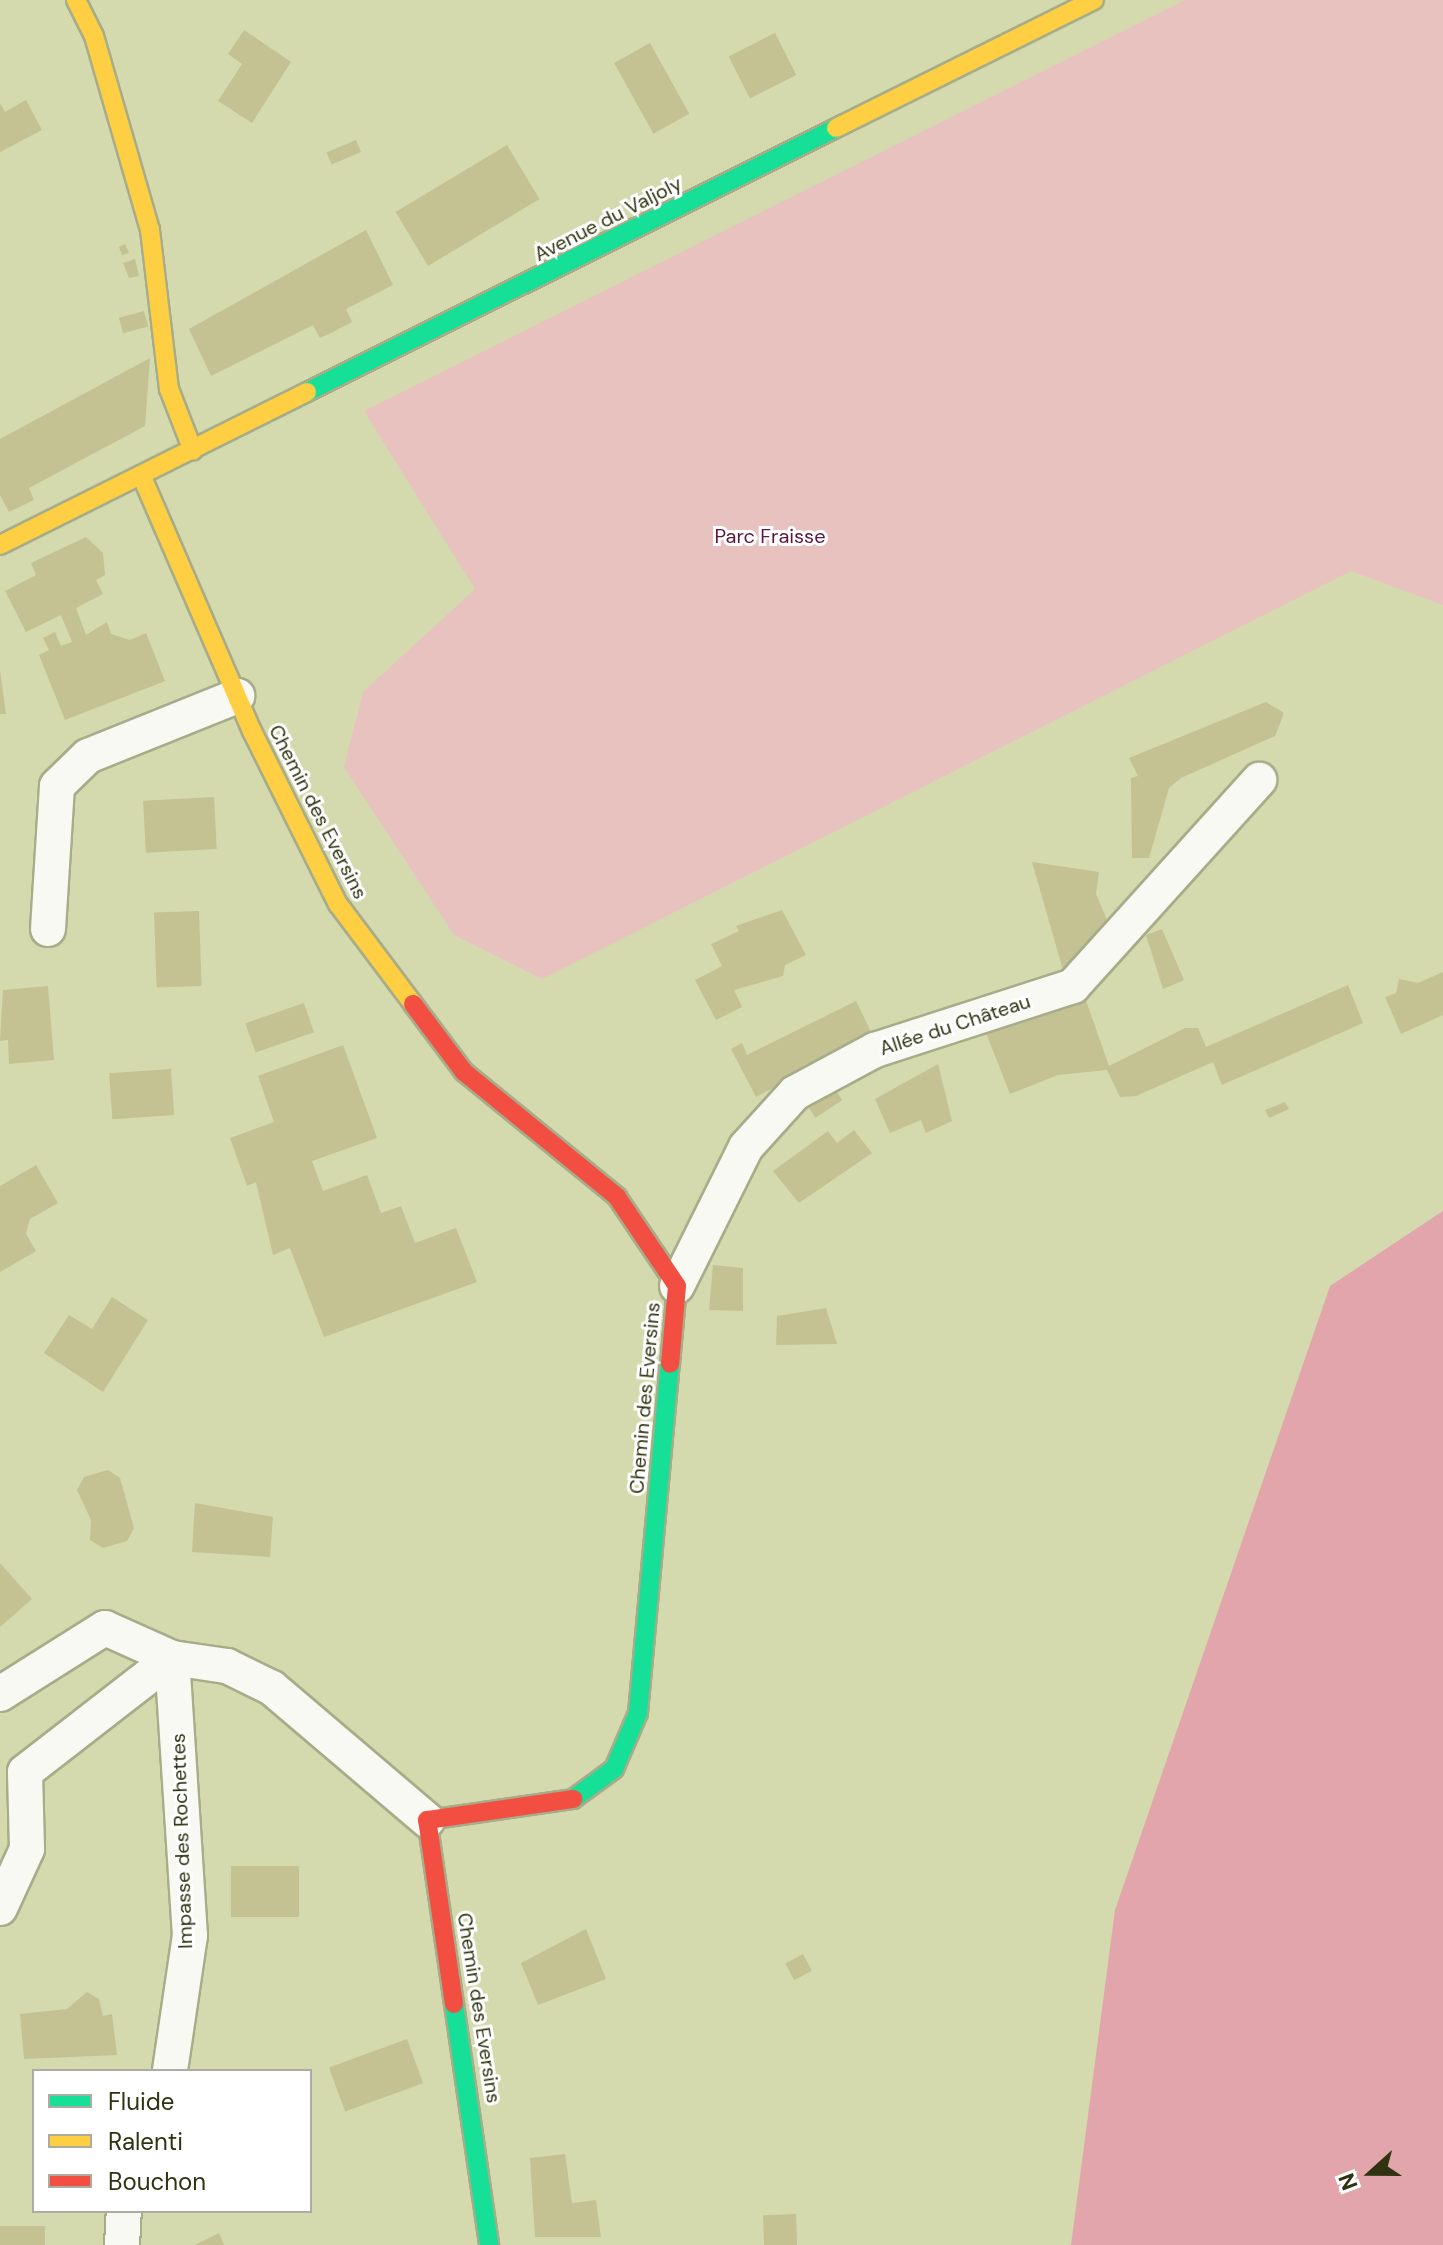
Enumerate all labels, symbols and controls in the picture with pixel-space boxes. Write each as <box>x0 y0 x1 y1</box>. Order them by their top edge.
street label: Avenue du Valjoly <box>530 171 686 267</box>
park label: Parc Fraisse <box>714 524 826 548</box>
street label: Chemin des Eversins <box>264 721 372 903</box>
street label: Allée du Château <box>877 989 1033 1061</box>
street label: Chemin des Eversins <box>625 1301 665 1495</box>
street label: Impasse des Rochettes <box>166 1733 198 1949</box>
street label: Chemin des Eversins <box>452 1911 506 2105</box>
legend <box>32 2069 312 2213</box>
text: Fluide <box>108 2086 174 2117</box>
text: Ralenti <box>108 2126 183 2157</box>
north arrow <box>1331 2133 1411 2213</box>
text: Bouchon <box>108 2166 206 2197</box>
text: N <box>1332 2169 1365 2194</box>

